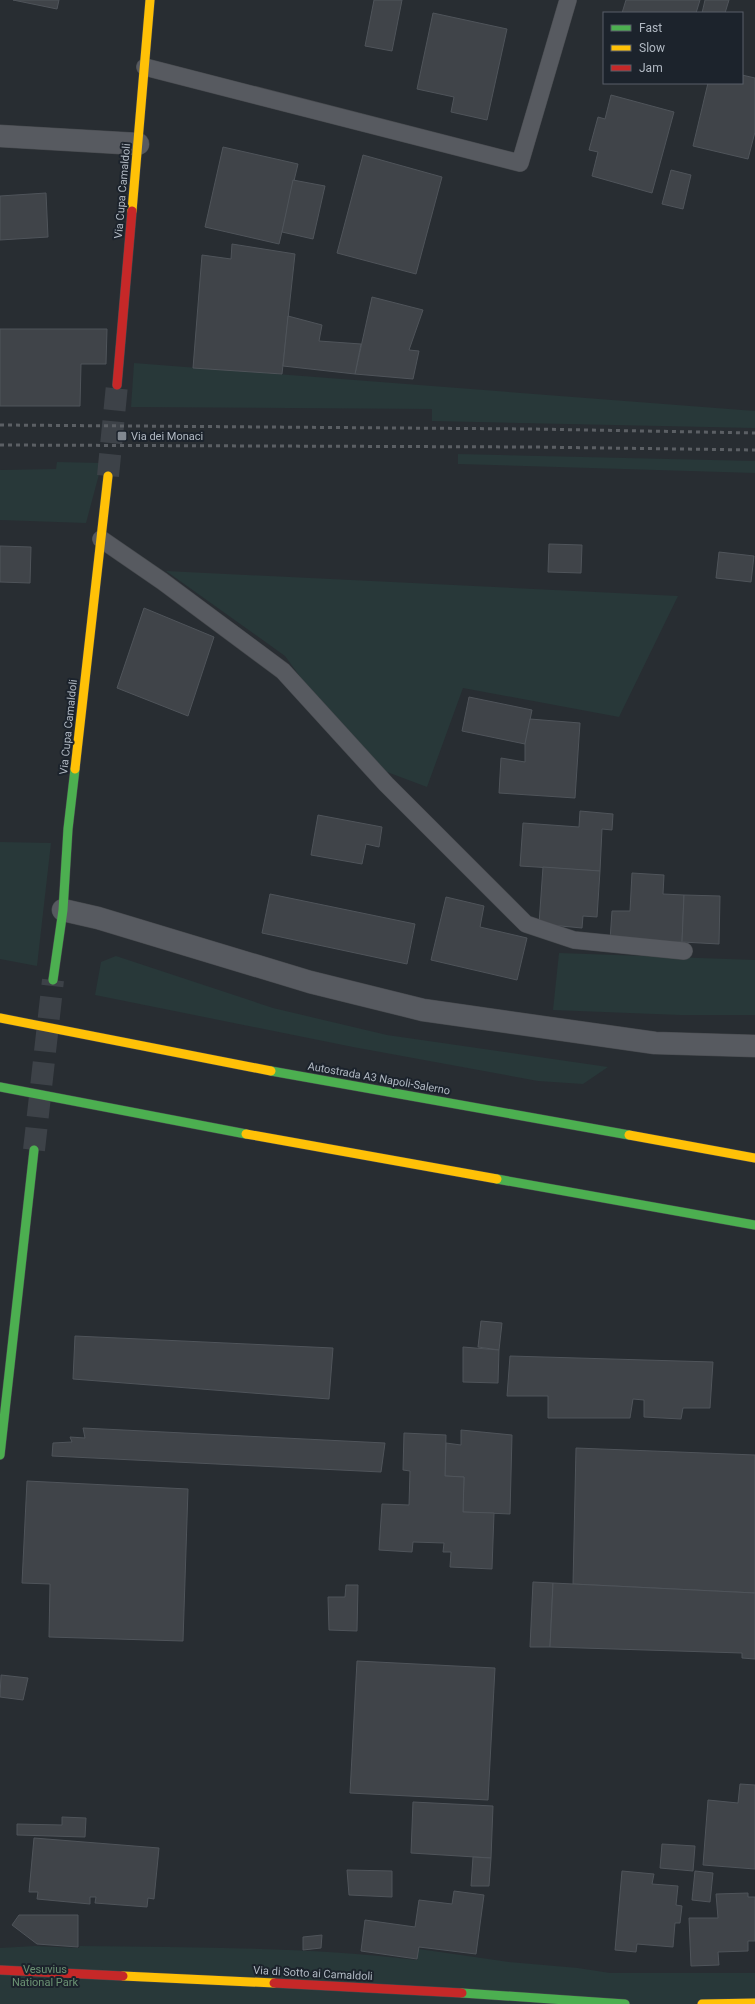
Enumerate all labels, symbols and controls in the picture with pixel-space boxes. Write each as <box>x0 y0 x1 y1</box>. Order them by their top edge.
legend <box>603 12 743 84</box>
text: Fast <box>639 21 662 35</box>
text: Slow <box>639 41 665 55</box>
text: Jam <box>639 61 663 75</box>
street label: Via Cupa Camaldoli <box>112 143 133 239</box>
marker: Via dei Monaci <box>116 430 128 442</box>
place label: Via dei Monaci <box>131 430 203 443</box>
street label: Via Cupa Camaldoli <box>57 679 80 775</box>
street label: Autostrada A3 Napoli-Salerno <box>307 1060 451 1097</box>
park label: Vesuvius National Park <box>12 1963 78 1989</box>
street label: Via di Sotto ai Camaldoli <box>253 1964 373 1983</box>

